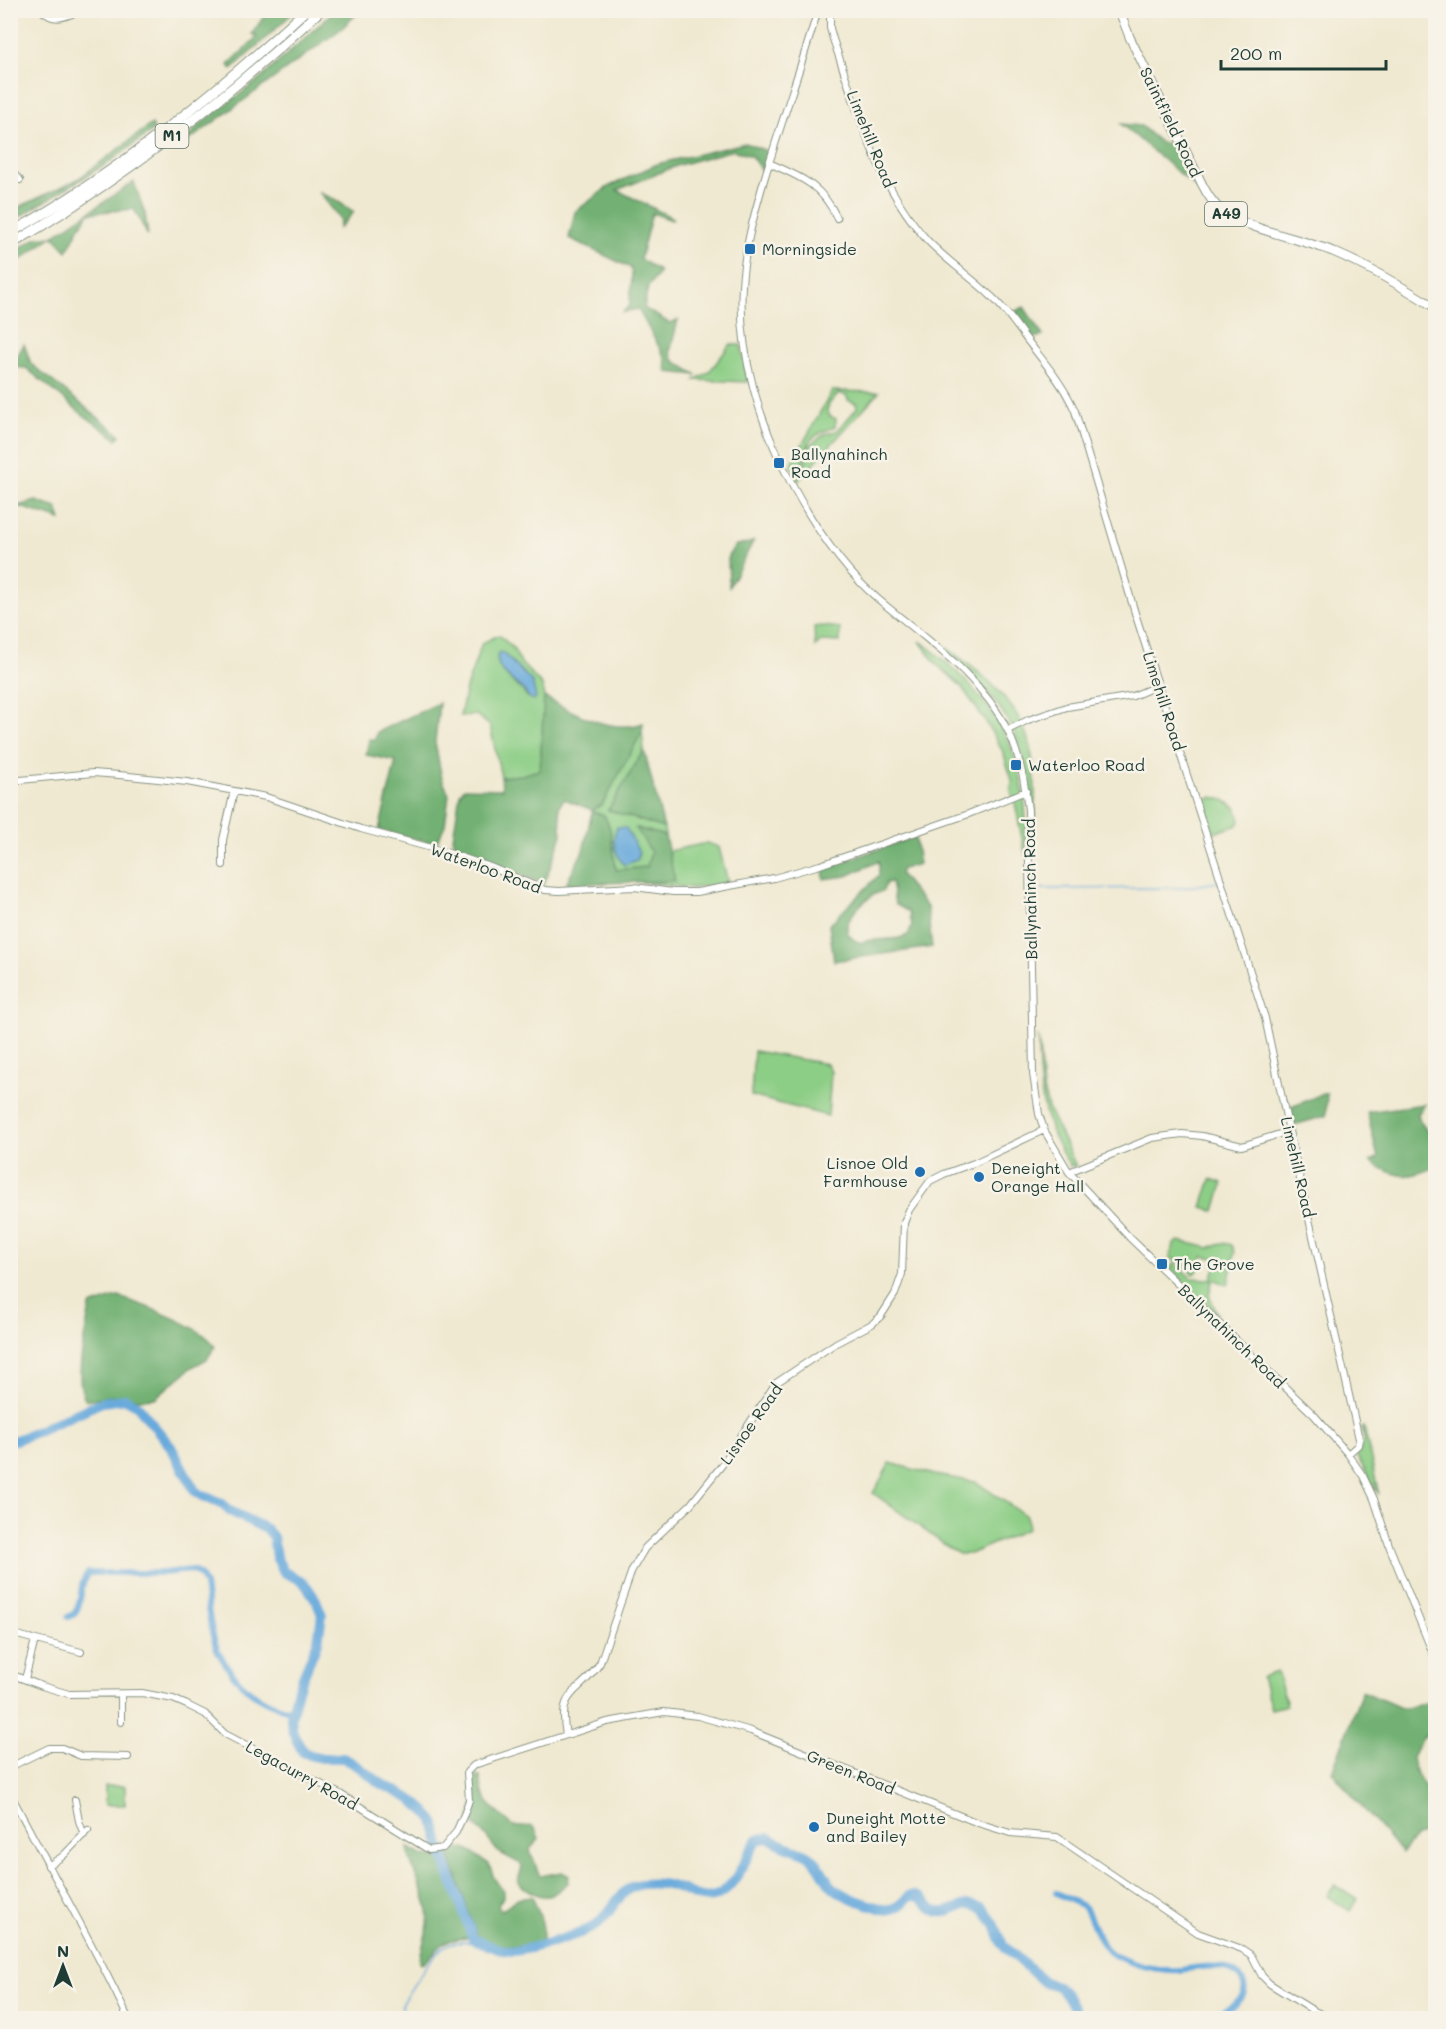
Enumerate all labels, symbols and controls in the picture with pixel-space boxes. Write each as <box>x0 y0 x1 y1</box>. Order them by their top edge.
scale bar <box>1221 33 1386 71</box>
text: 200 m <box>1230 41 1282 65</box>
street label: Saintfield Road <box>1136 63 1207 180</box>
street label: Limehill Road <box>842 87 900 190</box>
road number: M1 <box>156 124 188 148</box>
road number: A49 <box>1205 202 1247 226</box>
place label: Morningside <box>762 238 857 259</box>
marker: Morningside <box>743 242 757 256</box>
place label: Ballynahinch Road <box>791 443 887 482</box>
marker: Ballynahinch Road <box>772 456 786 470</box>
street label: Limehill Road <box>1139 649 1190 753</box>
place label: Waterloo Road <box>1028 754 1145 775</box>
marker: Waterloo Road <box>1009 758 1023 772</box>
street label: Ballynahinch Road <box>1018 818 1041 960</box>
street label: Waterloo Road <box>428 838 545 897</box>
street label: Limehill Road <box>1277 1114 1320 1219</box>
place label: Lisnoe Old Farmhouse <box>823 1152 908 1191</box>
place label: Deneight Orange Hall <box>991 1157 1084 1196</box>
marker: Lisnoe Old Farmhouse <box>913 1165 927 1179</box>
marker: Deneight Orange Hall <box>972 1170 986 1184</box>
place label: The Grove <box>1174 1253 1255 1274</box>
marker: The Grove <box>1155 1257 1169 1271</box>
street label: Ballynahinch Road <box>1174 1279 1290 1392</box>
street label: Lisnoe Road <box>715 1379 786 1468</box>
street label: Legacurry Road <box>242 1735 362 1814</box>
street label: Green Road <box>804 1744 898 1799</box>
place label: Duneight Motte and Bailey <box>826 1807 946 1846</box>
marker: Duneight Motte and Bailey <box>807 1820 821 1834</box>
north arrow <box>33 1936 93 1996</box>
text: N <box>57 1940 69 1961</box>

